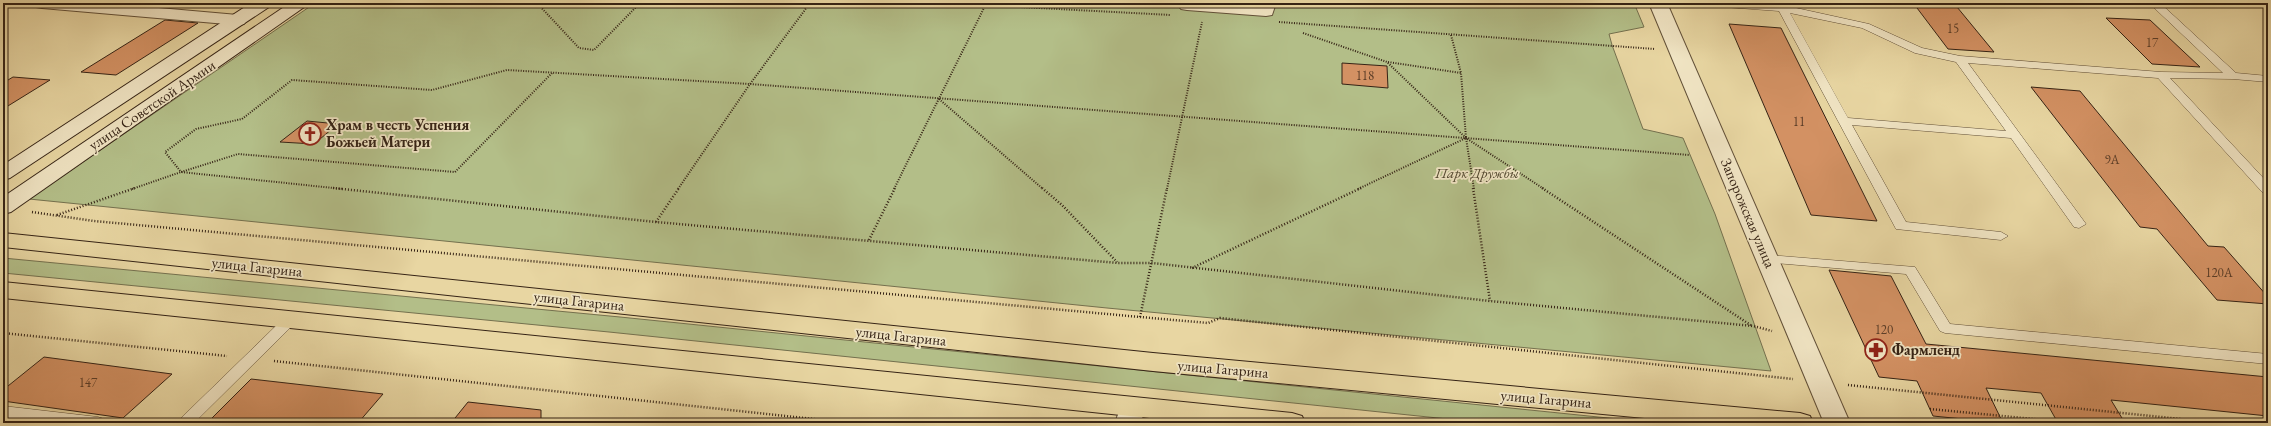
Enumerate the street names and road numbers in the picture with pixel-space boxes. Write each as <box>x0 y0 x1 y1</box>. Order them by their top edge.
street label: улица Советской Армии <box>85 55 219 154</box>
street label: Запорожская улица <box>1717 155 1780 270</box>
street label: улица Гагарина <box>211 252 303 281</box>
street label: улица Гагарина <box>533 286 625 315</box>
street label: улица Гагарина <box>855 321 947 350</box>
street label: улица Гагарина <box>1177 355 1269 382</box>
street label: улица Гагарина <box>1500 385 1592 412</box>

